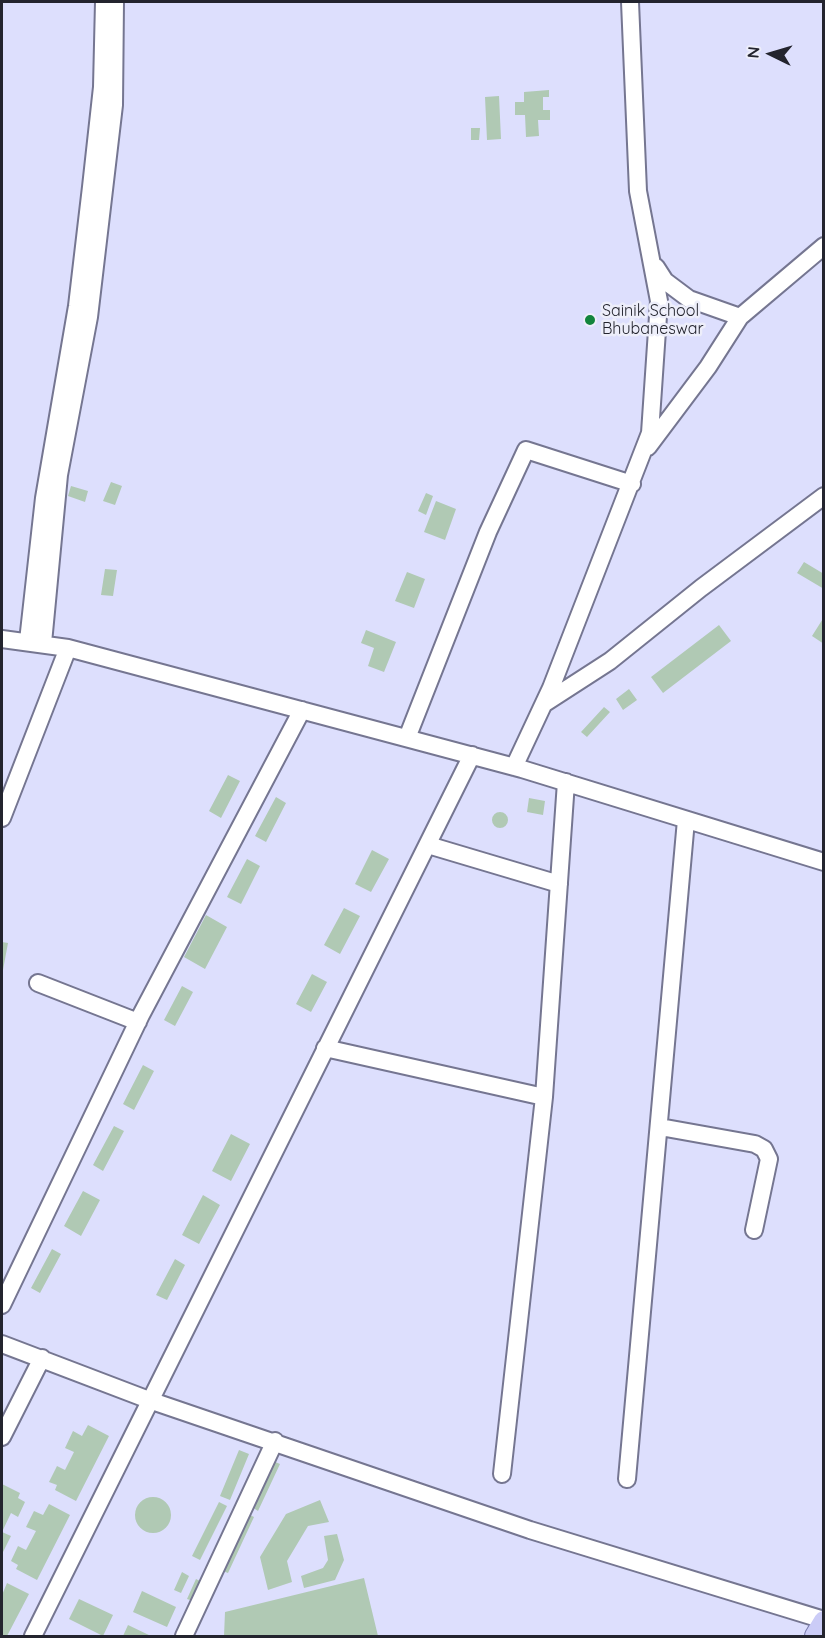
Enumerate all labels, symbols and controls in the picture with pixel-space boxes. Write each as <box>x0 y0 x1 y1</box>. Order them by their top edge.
north arrow <box>741 24 801 84</box>
text: N <box>743 46 764 59</box>
place label: Sainik School Bhubaneswar <box>602 301 704 339</box>
marker: Sainik School Bhubaneswar <box>583 313 597 327</box>

